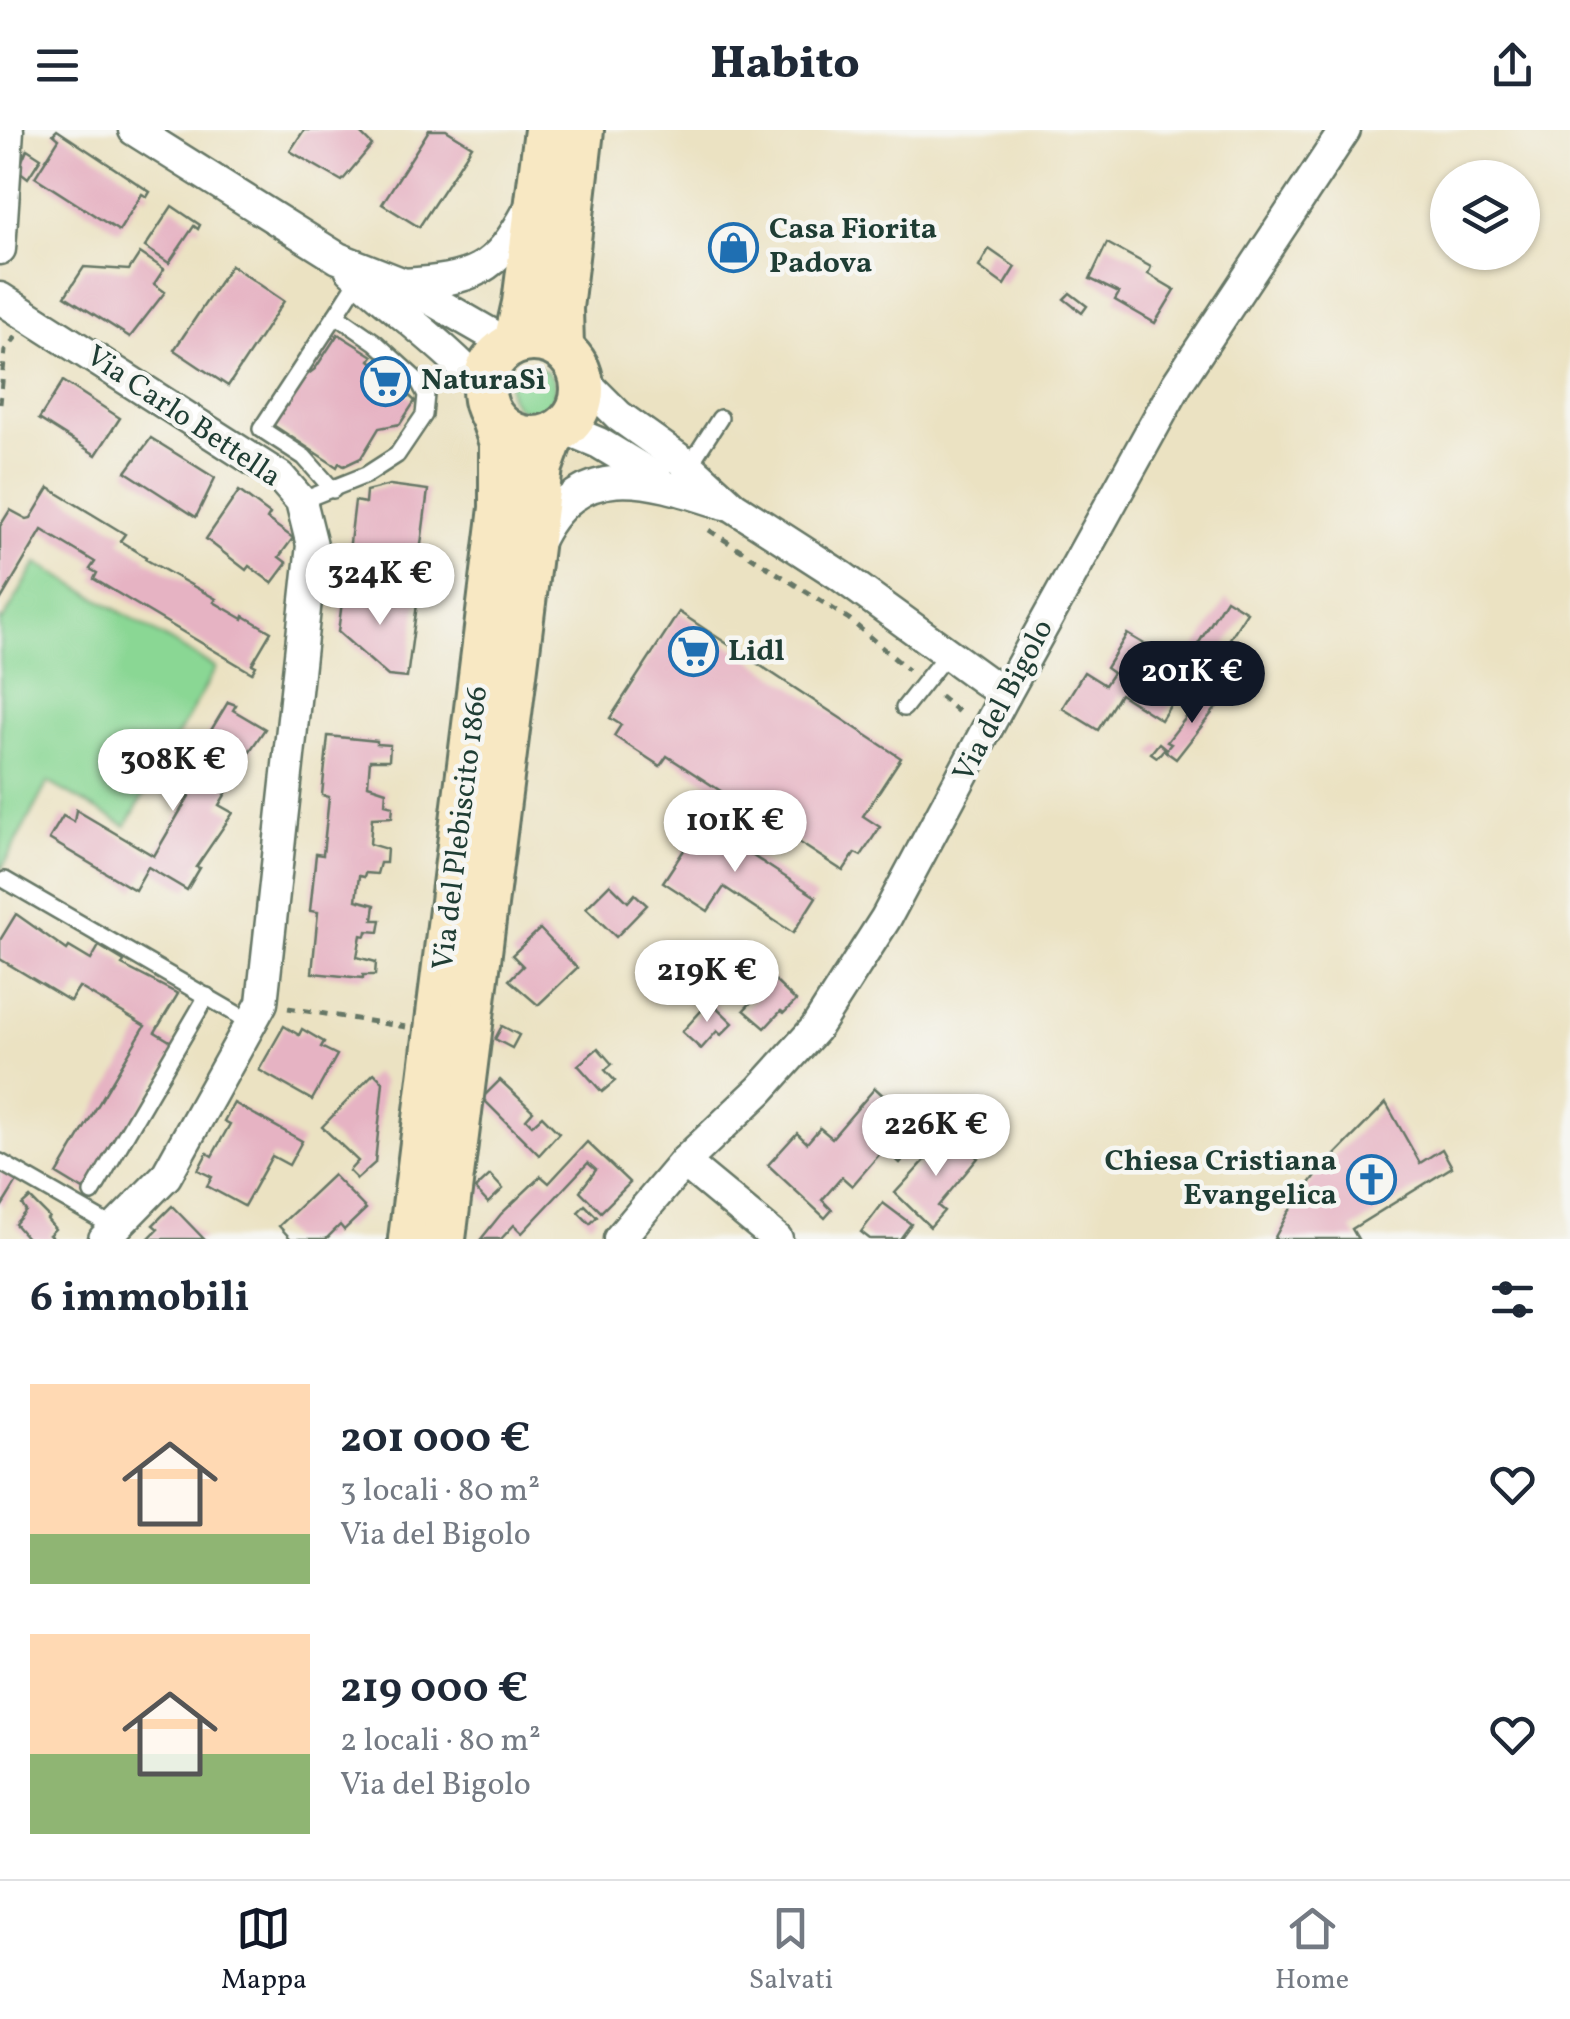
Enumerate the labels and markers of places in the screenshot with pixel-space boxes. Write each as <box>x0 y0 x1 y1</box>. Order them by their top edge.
place label: Casa Fiorita Padova <box>769 209 937 285</box>
shop icon: Casa Fiorita Padova <box>708 221 760 273</box>
supermarket icon: NaturaSì <box>360 355 412 407</box>
place label: NaturaSì <box>421 360 546 402</box>
pin: 324K € <box>299 543 461 628</box>
supermarket icon: Lidl <box>667 626 719 678</box>
place label: Lidl <box>728 631 785 673</box>
pin: 201K € <box>1111 641 1273 726</box>
pin: 308K € <box>92 729 254 814</box>
pin: 101K € <box>654 790 816 875</box>
pin: 219K € <box>626 940 788 1025</box>
pin: 226K € <box>855 1094 1017 1179</box>
place label: Chiesa Cristiana Evangelica <box>1104 1141 1337 1217</box>
church icon: Chiesa Cristiana Evangelica <box>1346 1153 1398 1205</box>

